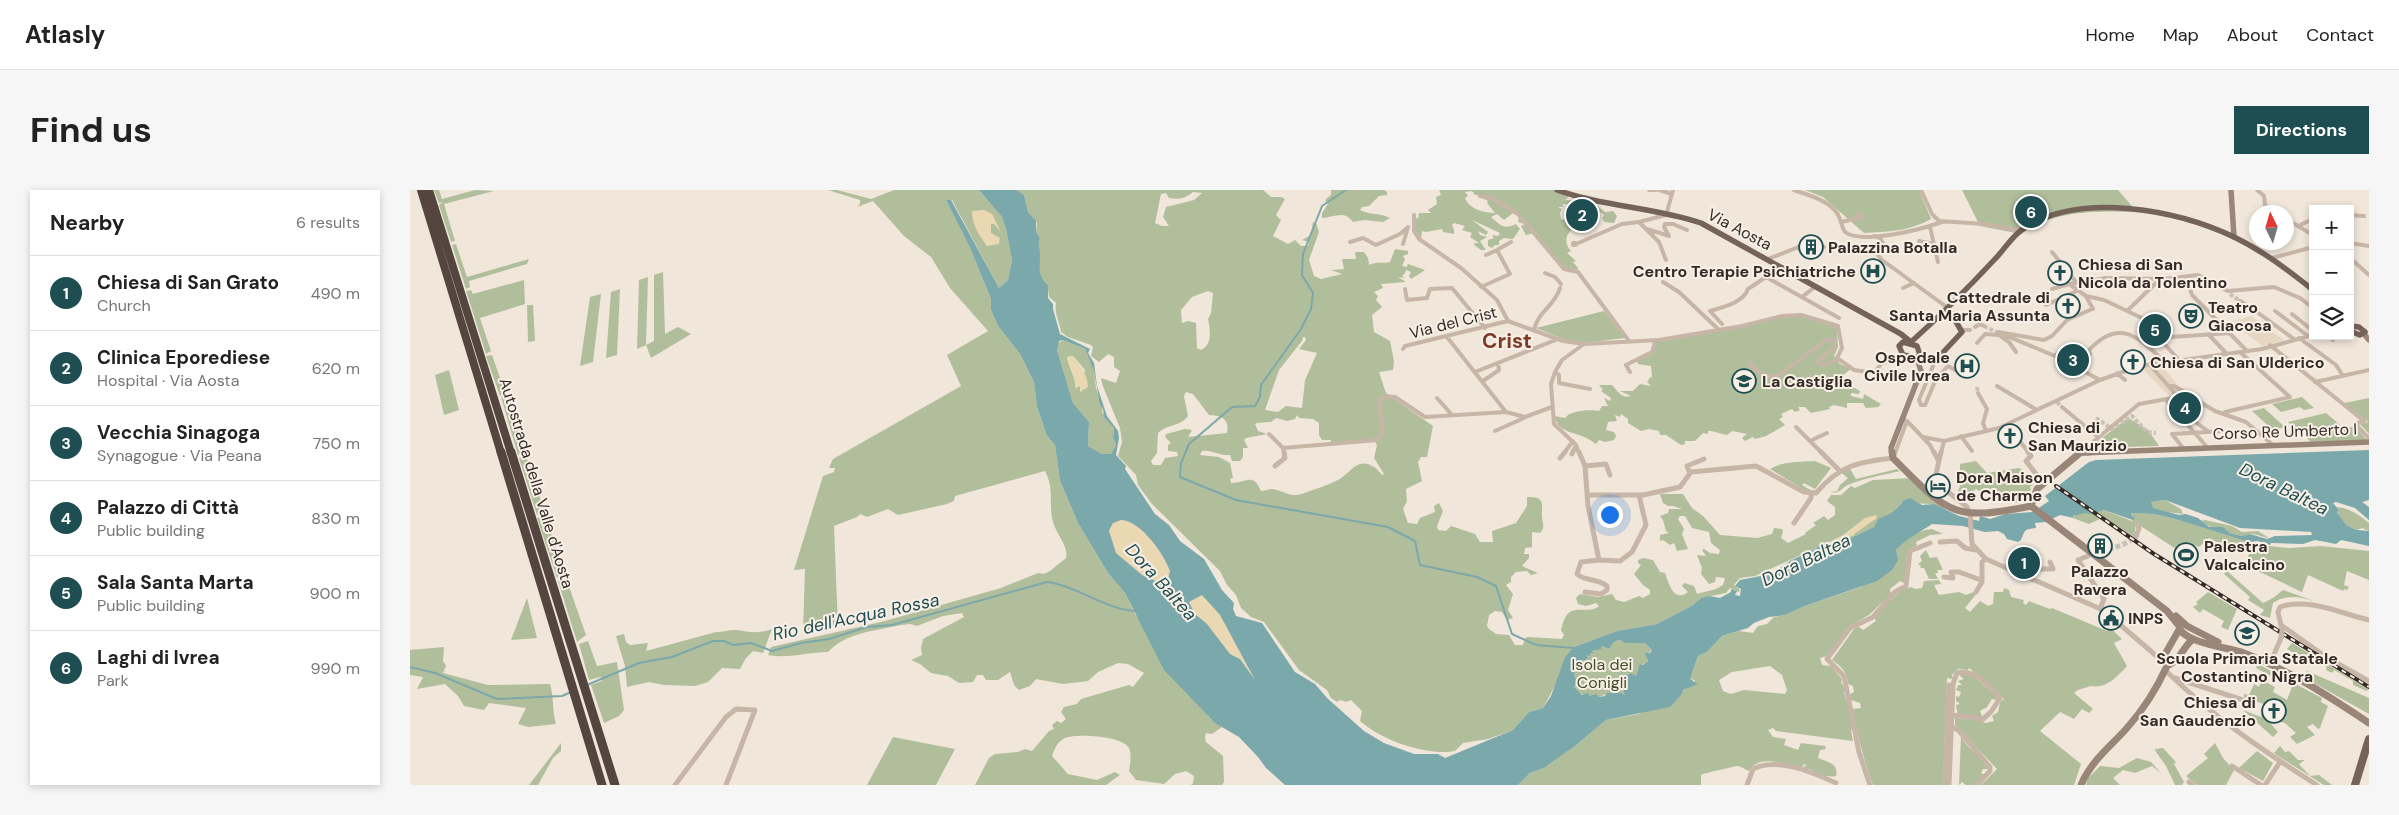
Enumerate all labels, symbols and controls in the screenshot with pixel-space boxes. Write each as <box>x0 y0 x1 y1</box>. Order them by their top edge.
text: Atlasly <box>25 19 105 50</box>
text: Home <box>2085 23 2135 47</box>
text: Map <box>2163 23 2199 47</box>
text: About <box>2227 23 2278 47</box>
text: Contact <box>2306 23 2374 47</box>
button: Directions <box>2234 106 2369 154</box>
text: Find us <box>30 107 152 153</box>
pin: 6 <box>2015 193 2047 231</box>
pin: 2 <box>1566 196 1598 234</box>
street label: Via Aosta <box>1704 204 1776 255</box>
north arrow <box>2249 205 2294 250</box>
map controls <box>2309 205 2354 340</box>
button: + <box>2309 205 2354 250</box>
text: Nearby <box>50 209 124 237</box>
text: 6 results <box>296 212 360 233</box>
building icon: Palazzina Botalla <box>1798 234 1824 260</box>
place label: Palazzina Botalla <box>1828 237 1957 258</box>
button: − <box>2309 250 2354 295</box>
place label: Chiesa di San Nicola da Tolentino <box>2078 254 2227 293</box>
hospital icon: Centro Terapie Psichiatriche <box>1860 258 1886 284</box>
church icon: Chiesa di San Nicola da Tolentino <box>2047 260 2073 286</box>
place label: Centro Terapie Psichiatriche <box>1633 261 1856 282</box>
text: Chiesa di San Grato <box>97 270 279 295</box>
text: 1 <box>63 283 69 304</box>
text: 490 m <box>311 283 360 304</box>
place label: Cattedrale di Santa Maria Assunta <box>1889 287 2050 326</box>
church icon: Cattedrale di Santa Maria Assunta <box>2055 293 2081 319</box>
text: Church <box>97 295 151 316</box>
button: layers <box>2309 295 2354 340</box>
place label: Teatro Giacosa <box>2208 297 2272 336</box>
street label: Via del Crist <box>1407 301 1499 344</box>
theatre icon: Teatro Giacosa <box>2178 303 2204 329</box>
pin: 5 <box>2139 311 2171 349</box>
district label: Crist <box>1482 327 1532 355</box>
pin: 3 <box>2057 341 2089 379</box>
text: Clinica Eporediese <box>97 345 270 370</box>
place label: Ospedale Civile Ivrea <box>1864 347 1950 386</box>
church icon: Chiesa di San Ulderico <box>2120 349 2146 375</box>
place label: Chiesa di San Ulderico <box>2150 352 2324 373</box>
hospital icon: Ospedale Civile Ivrea <box>1954 353 1980 379</box>
text: 2 <box>61 358 71 379</box>
text: 620 m <box>312 358 360 379</box>
school or university icon: La Castiglia <box>1731 368 1757 394</box>
text: Hospital · Via Aosta <box>97 370 239 391</box>
place label: La Castiglia <box>1762 371 1852 392</box>
street label: Autostrada della Valle d'Aosta <box>494 375 579 591</box>
pin: 4 <box>2169 389 2201 427</box>
place label: Chiesa di San Maurizio <box>2028 417 2127 456</box>
street label: Corso Re Umberto I <box>2213 418 2358 445</box>
text: Vecchia Sinagoga <box>97 420 260 445</box>
church icon: Chiesa di San Maurizio <box>1997 423 2023 449</box>
text: 3 <box>61 433 71 454</box>
text: 750 m <box>313 433 360 454</box>
text: Synagogue · Via Peana <box>97 445 262 466</box>
water label: Dora Baltea <box>2235 457 2333 521</box>
place label: Dora Maison de Charme <box>1956 467 2053 506</box>
hotel icon: Dora Maison de Charme <box>1925 473 1951 499</box>
text: Palazzo di Città <box>97 495 239 520</box>
your location <box>1597 502 1623 528</box>
text: 4 <box>61 508 71 529</box>
text: 830 m <box>311 508 360 529</box>
text: Public building <box>97 520 205 541</box>
water label: Dora Baltea <box>1757 528 1855 592</box>
building icon: Palazzo Ravera <box>2087 533 2113 559</box>
place label: Palestra Valcalcino <box>2204 536 2285 575</box>
water label: Dora Baltea <box>1120 538 1202 626</box>
sports icon: Palestra Valcalcino <box>2173 542 2199 568</box>
pin: 1 <box>2008 544 2040 582</box>
place label: Palazzo Ravera <box>2071 561 2129 600</box>
text: Sala Santa Marta <box>97 570 254 595</box>
text: 5 <box>61 583 71 604</box>
text: 900 m <box>310 583 360 604</box>
water label: Rio dell'Acqua Rossa <box>770 588 942 646</box>
text: Public building <box>97 595 205 616</box>
public building icon: INPS <box>2098 605 2124 631</box>
place label: INPS <box>2128 608 2164 629</box>
school or university icon: Scuola Primaria Statale Costantino Nigra <box>2234 620 2260 646</box>
text: Laghi di Ivrea <box>97 645 220 670</box>
place label: Scuola Primaria Statale Costantino Nigra <box>2156 648 2338 687</box>
park label: Isola dei Conigli <box>1572 654 1632 693</box>
text: 6 <box>61 658 71 679</box>
text: 990 m <box>310 658 360 679</box>
text: Park <box>97 670 129 691</box>
place label: Chiesa di San Gaudenzio <box>2140 692 2256 731</box>
church icon: Chiesa di San Gaudenzio <box>2261 698 2287 724</box>

